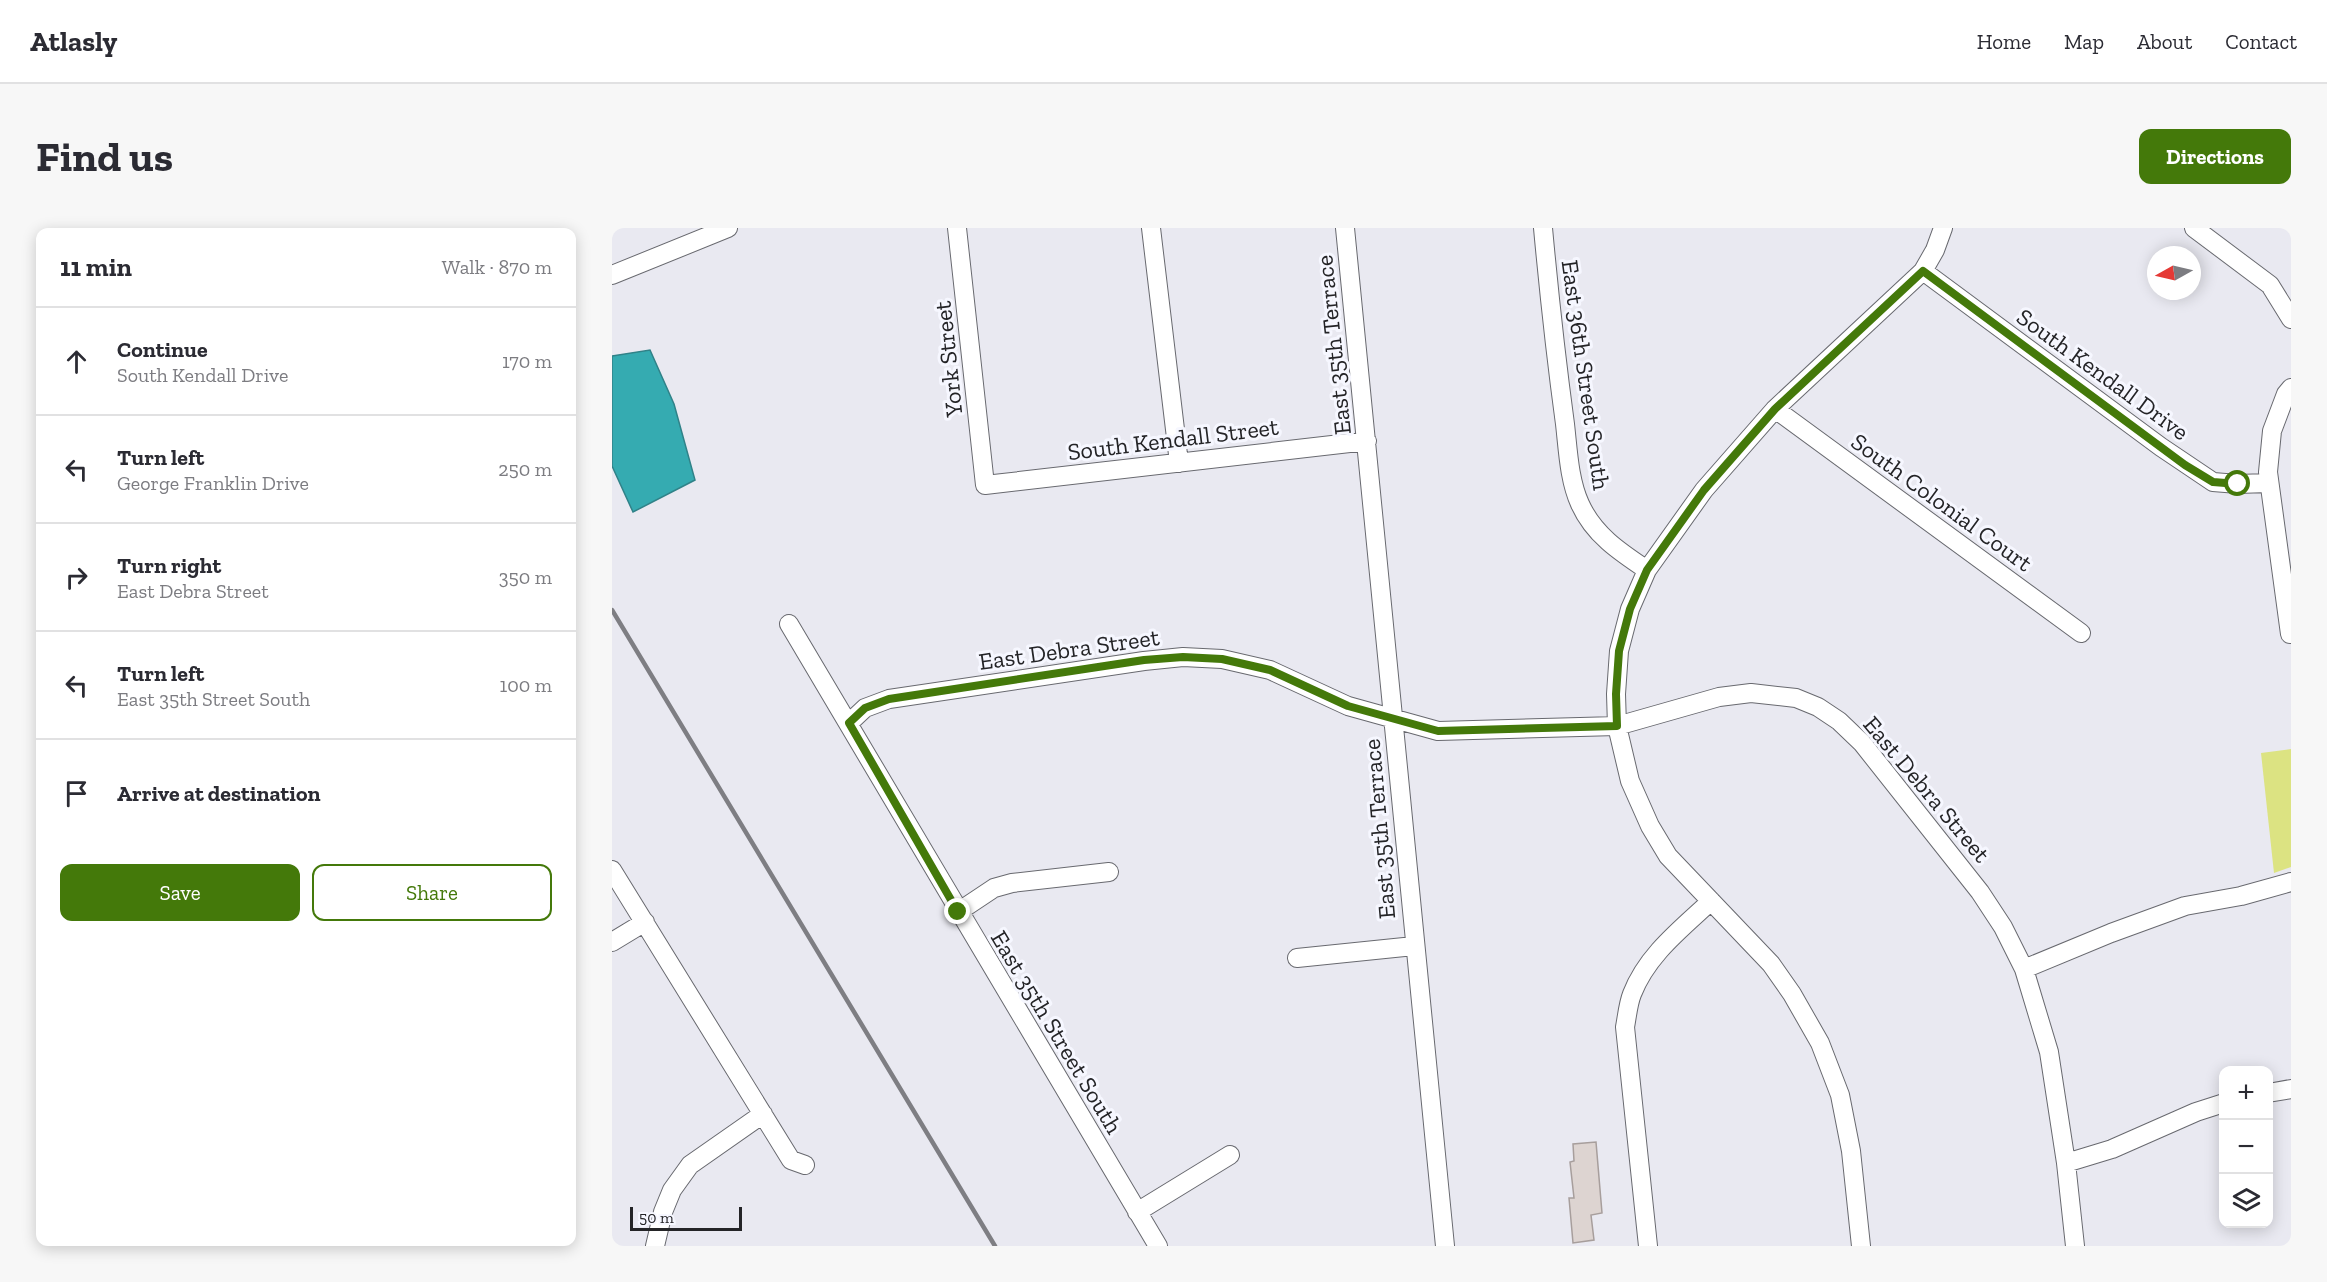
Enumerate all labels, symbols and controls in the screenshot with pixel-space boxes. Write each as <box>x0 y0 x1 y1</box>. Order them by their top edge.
text: Atlasly <box>30 25 117 58</box>
text: Home <box>1977 29 2031 54</box>
text: Map <box>2064 29 2104 54</box>
text: About <box>2137 29 2192 54</box>
text: Contact <box>2225 29 2297 54</box>
button: Directions <box>2139 129 2291 184</box>
text: Find us <box>36 131 173 182</box>
north arrow <box>2147 246 2201 300</box>
text: 11 min <box>60 251 132 283</box>
street label: East 35th Terrace <box>1309 254 1357 436</box>
text: Walk · 870 m <box>442 255 552 279</box>
street label: East 36th Street South <box>1555 258 1617 493</box>
street label: York Street <box>927 300 969 419</box>
street label: South Kendall Drive <box>2011 302 2195 446</box>
text: Continue <box>117 336 208 363</box>
icon: ahead <box>60 345 93 378</box>
text: 170 m <box>502 349 552 373</box>
text: South Kendall Drive <box>117 363 288 387</box>
street label: South Kendall Street <box>1066 412 1280 466</box>
street label: South Colonial Court <box>1846 427 2038 577</box>
text: Turn left <box>117 444 204 471</box>
icon: left <box>60 453 93 486</box>
text: 250 m <box>498 457 552 481</box>
route start <box>2224 470 2250 496</box>
text: George Franklin Drive <box>117 471 309 495</box>
text: Turn right <box>117 552 221 579</box>
icon: right <box>60 561 93 594</box>
text: 350 m <box>499 565 552 589</box>
text: East Debra Street <box>117 579 269 603</box>
street label: East Debra Street <box>977 622 1161 676</box>
text: Turn left <box>117 660 204 687</box>
icon: left <box>60 669 93 702</box>
text: 100 m <box>499 673 552 697</box>
text: East 35th Street South <box>117 687 310 711</box>
street label: East Debra Street <box>1857 710 1997 868</box>
street label: East 35th Terrace <box>1357 738 1401 920</box>
icon: arrive <box>60 777 93 810</box>
text: Arrive at destination <box>117 780 320 807</box>
button: Save <box>60 864 300 921</box>
button: Share <box>312 864 552 921</box>
route end <box>944 898 970 924</box>
street label: East 35th Street South <box>985 925 1129 1139</box>
map controls <box>2219 1066 2273 1228</box>
button: + <box>2219 1066 2273 1120</box>
button: − <box>2219 1120 2273 1174</box>
button: layers <box>2219 1174 2273 1228</box>
scale bar <box>630 1204 742 1232</box>
text: 50 m <box>639 1208 674 1227</box>

